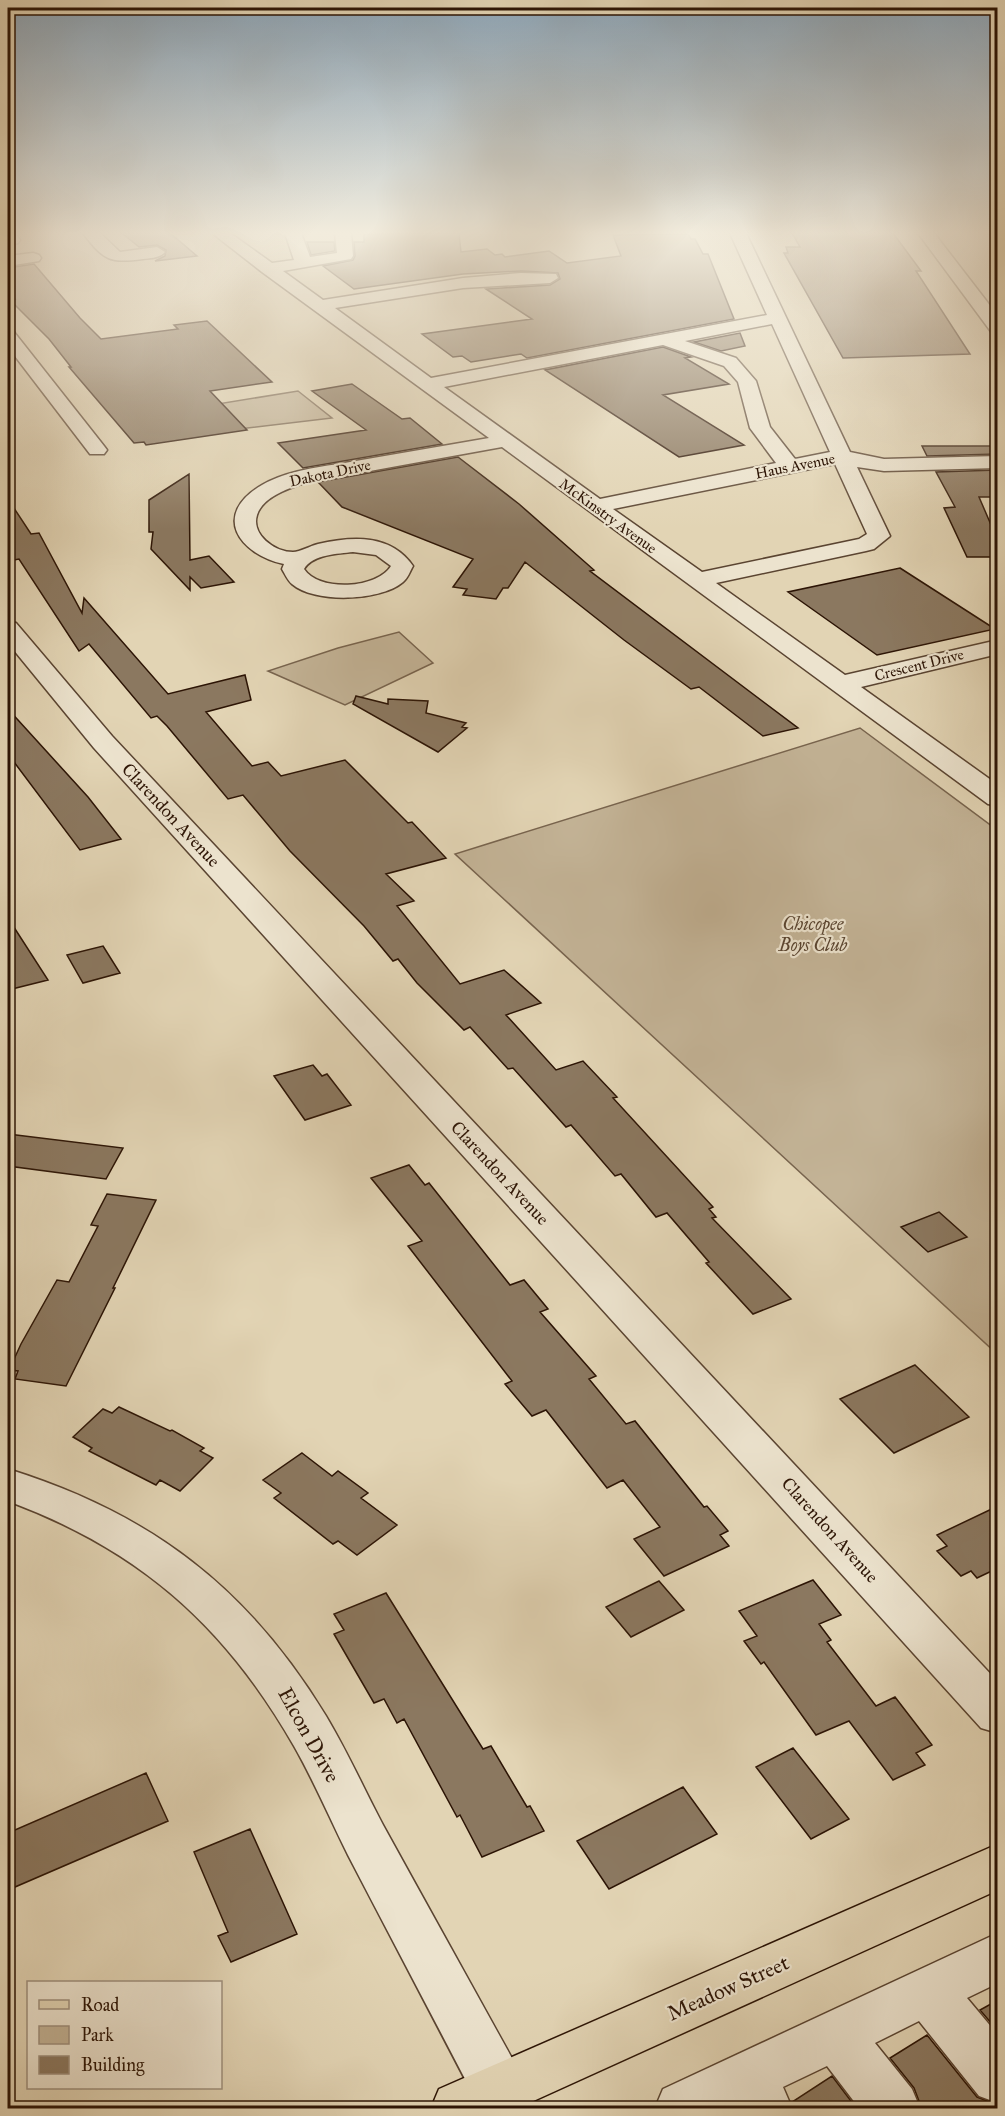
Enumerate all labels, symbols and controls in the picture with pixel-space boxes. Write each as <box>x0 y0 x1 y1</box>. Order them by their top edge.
street label: Haus Avenue <box>754 449 836 483</box>
street label: Dakota Drive <box>288 456 372 490</box>
street label: McKinstry Avenue <box>556 475 660 557</box>
street label: Crescent Drive <box>873 645 965 685</box>
street label: Clarendon Avenue <box>117 758 225 872</box>
park label: Chicopee Boys Club <box>778 913 848 956</box>
street label: Clarendon Avenue <box>446 1116 554 1230</box>
street label: Clarendon Avenue <box>777 1473 883 1587</box>
street label: Elcon Drive <box>272 1683 346 1787</box>
street label: Meadow Street <box>663 1949 794 2026</box>
legend <box>27 1981 222 2089</box>
text: Road <box>81 1994 119 2016</box>
text: Park <box>81 2024 114 2046</box>
text: Building <box>81 2054 145 2077</box>

